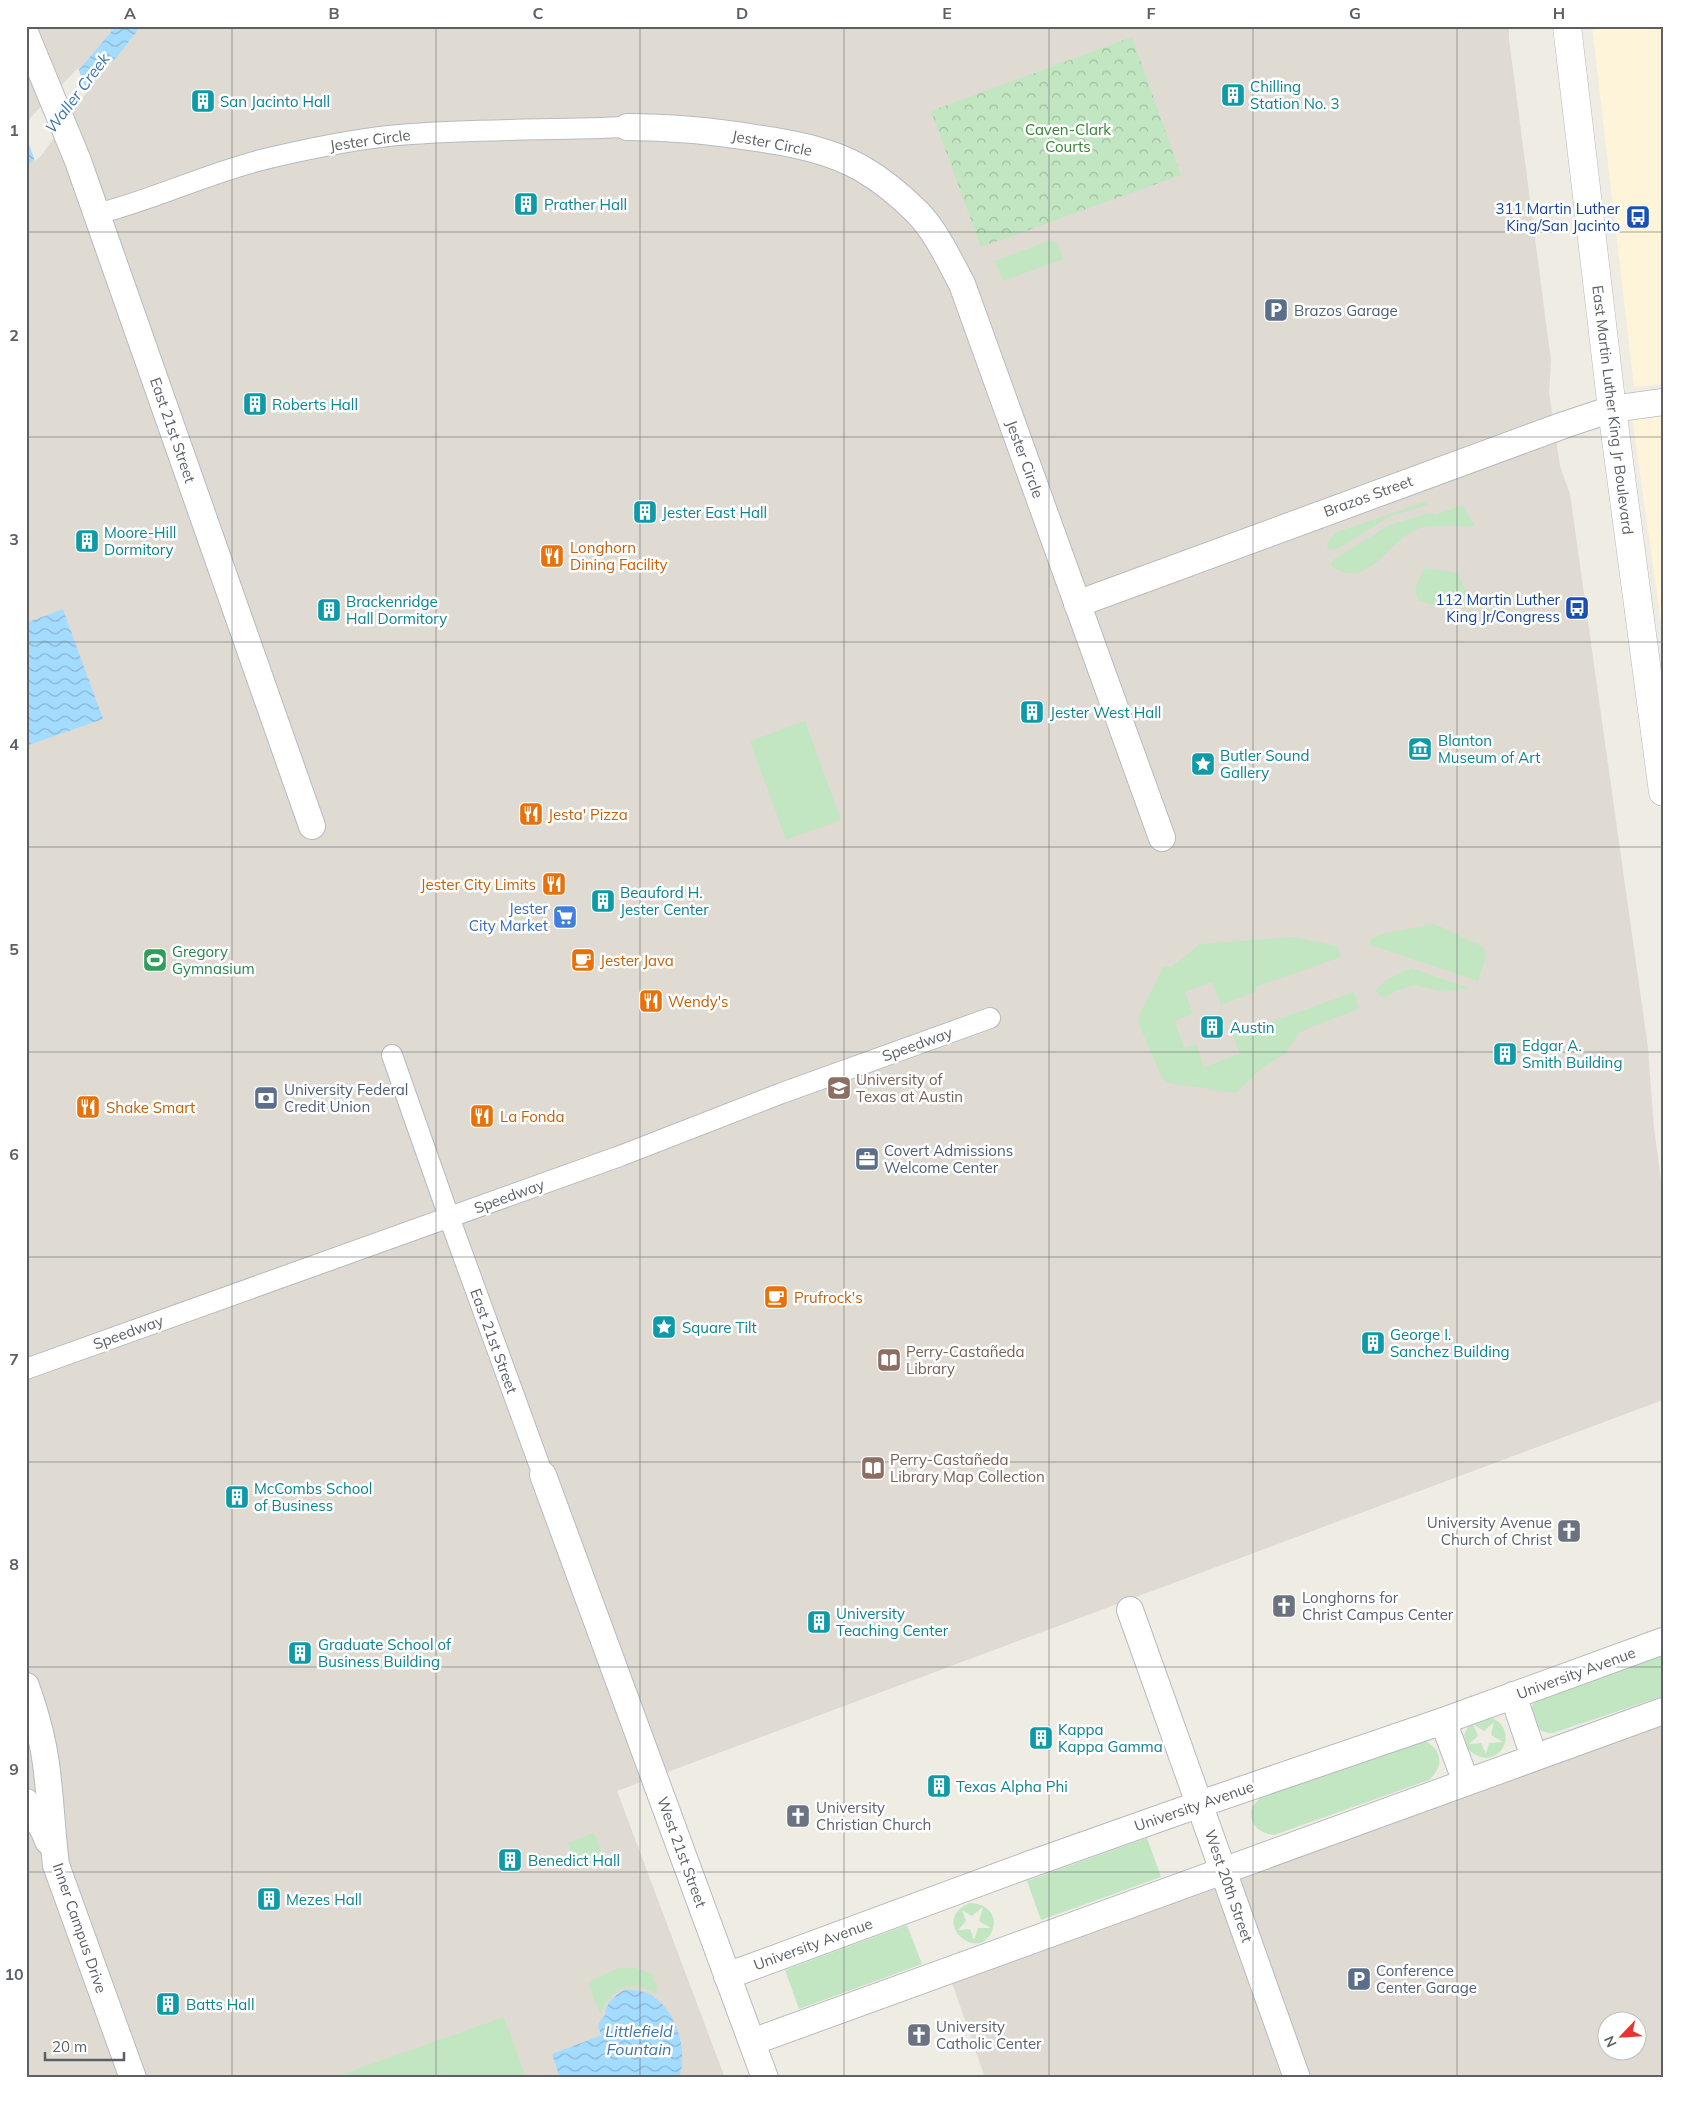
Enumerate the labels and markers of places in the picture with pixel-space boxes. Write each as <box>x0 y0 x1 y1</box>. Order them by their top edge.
place label: Chilling Station No. 3 <box>1250 77 1339 113</box>
building icon: Chilling Station No. 3 <box>1220 82 1246 108</box>
building icon: San Jacinto Hall <box>190 88 216 114</box>
place label: San Jacinto Hall <box>220 92 330 111</box>
building icon: Prather Hall <box>513 191 539 217</box>
place label: Prather Hall <box>544 195 627 214</box>
place label: 311 Martin Luther King/San Jacinto <box>1496 199 1621 235</box>
bus stop icon: 311 Martin Luther King/San Jacinto <box>1625 204 1651 230</box>
parking icon: Brazos Garage <box>1263 297 1289 323</box>
place label: Brazos Garage <box>1294 301 1398 320</box>
building icon: Roberts Hall <box>242 391 268 417</box>
place label: Roberts Hall <box>272 395 358 414</box>
building icon: Jester East Hall <box>632 499 658 525</box>
place label: Jester East Hall <box>662 503 767 522</box>
place label: Moore-Hill Dormitory <box>104 523 176 559</box>
building icon: Moore-Hill Dormitory <box>74 528 100 554</box>
place label: Longhorn Dining Facility <box>570 538 667 574</box>
restaurant icon: Longhorn Dining Facility <box>539 543 565 569</box>
place label: 112 Martin Luther King Jr/Congress <box>1436 590 1561 626</box>
place label: Brackenridge Hall Dormitory <box>346 592 447 628</box>
bus stop icon: 112 Martin Luther King Jr/Congress <box>1564 595 1590 621</box>
building icon: Brackenridge Hall Dormitory <box>316 597 342 623</box>
building icon: Jester West Hall <box>1019 699 1045 725</box>
place label: Jester West Hall <box>1050 703 1161 722</box>
place label: Blanton Museum of Art <box>1438 731 1540 767</box>
museum icon: Blanton Museum of Art <box>1407 736 1433 762</box>
place label: Butler Sound Gallery <box>1220 746 1310 782</box>
place icon: Butler Sound Gallery <box>1190 751 1216 777</box>
restaurant icon: Jesta' Pizza <box>518 801 544 827</box>
place label: Jesta' Pizza <box>548 805 628 824</box>
restaurant icon: Jester City Limits <box>541 871 567 897</box>
place label: Jester City Limits <box>421 875 536 894</box>
place label: Beauford H. Jester Center <box>620 883 709 919</box>
building icon: Beauford H. Jester Center <box>590 888 616 914</box>
place label: Jester City Market <box>469 899 549 935</box>
supermarket icon: Jester City Market <box>552 904 578 930</box>
place label: Gregory Gymnasium <box>172 942 255 978</box>
sports icon: Gregory Gymnasium <box>142 947 168 973</box>
cafe icon: Jester Java <box>570 947 596 973</box>
place label: Jester Java <box>600 951 674 970</box>
restaurant icon: Wendy's <box>638 988 664 1014</box>
place label: Wendy's <box>668 992 728 1011</box>
building icon: Austin <box>1199 1014 1225 1040</box>
place label: Austin <box>1230 1018 1275 1037</box>
place label: Edgar A. Smith Building <box>1522 1036 1622 1072</box>
building icon: Edgar A. Smith Building <box>1492 1041 1518 1067</box>
place label: University of Texas at Austin <box>856 1070 963 1106</box>
school or university icon: University of Texas at Austin <box>826 1075 852 1101</box>
place label: University Federal Credit Union <box>284 1080 408 1116</box>
bank icon: University Federal Credit Union <box>253 1085 279 1111</box>
restaurant icon: Shake Smart <box>75 1094 101 1120</box>
place label: Shake Smart <box>106 1098 195 1117</box>
restaurant icon: La Fonda <box>469 1103 495 1129</box>
place label: La Fonda <box>500 1107 565 1126</box>
place label: Covert Admissions Welcome Center <box>884 1141 1013 1177</box>
office icon: Covert Admissions Welcome Center <box>854 1146 880 1172</box>
cafe icon: Prufrock's <box>763 1284 789 1310</box>
place label: Prufrock's <box>794 1288 863 1307</box>
place icon: Square Tilt <box>651 1314 677 1340</box>
place label: Square Tilt <box>682 1318 757 1337</box>
place label: George I. Sanchez Building <box>1390 1325 1510 1361</box>
building icon: George I. Sanchez Building <box>1360 1330 1386 1356</box>
place label: Perry-Castañeda Library <box>906 1342 1025 1378</box>
library icon: Perry-Castañeda Library <box>876 1347 902 1373</box>
place label: Perry-Castañeda Library Map Collection <box>890 1450 1045 1486</box>
library icon: Perry-Castañeda Library Map Collection <box>860 1455 886 1481</box>
place label: McCombs School of Business <box>254 1479 372 1515</box>
building icon: McCombs School of Business <box>224 1484 250 1510</box>
place label: University Avenue Church of Christ <box>1427 1513 1552 1549</box>
church icon: University Avenue Church of Christ <box>1556 1518 1582 1544</box>
place label: Longhorns for Christ Campus Center <box>1302 1588 1454 1624</box>
church icon: Longhorns for Christ Campus Center <box>1271 1593 1297 1619</box>
place label: University Teaching Center <box>836 1604 949 1640</box>
building icon: University Teaching Center <box>806 1609 832 1635</box>
place label: Graduate School of Business Building <box>318 1635 452 1671</box>
building icon: Graduate School of Business Building <box>287 1640 313 1666</box>
place label: Kappa Kappa Gamma <box>1058 1720 1163 1756</box>
building icon: Kappa Kappa Gamma <box>1028 1725 1054 1751</box>
building icon: Texas Alpha Phi <box>926 1773 952 1799</box>
place label: Texas Alpha Phi <box>956 1777 1068 1796</box>
place label: University Christian Church <box>816 1798 931 1834</box>
church icon: University Christian Church <box>785 1803 811 1829</box>
building icon: Benedict Hall <box>497 1847 523 1873</box>
place label: Benedict Hall <box>528 1851 620 1870</box>
building icon: Mezes Hall <box>256 1886 282 1912</box>
place label: Mezes Hall <box>286 1890 362 1909</box>
place label: Conference Center Garage <box>1376 1961 1477 1997</box>
parking icon: Conference Center Garage <box>1346 1966 1372 1992</box>
building icon: Batts Hall <box>155 1991 181 2017</box>
place label: Batts Hall <box>186 1995 255 2014</box>
place label: University Catholic Center <box>936 2017 1042 2053</box>
church icon: University Catholic Center <box>906 2022 932 2048</box>

